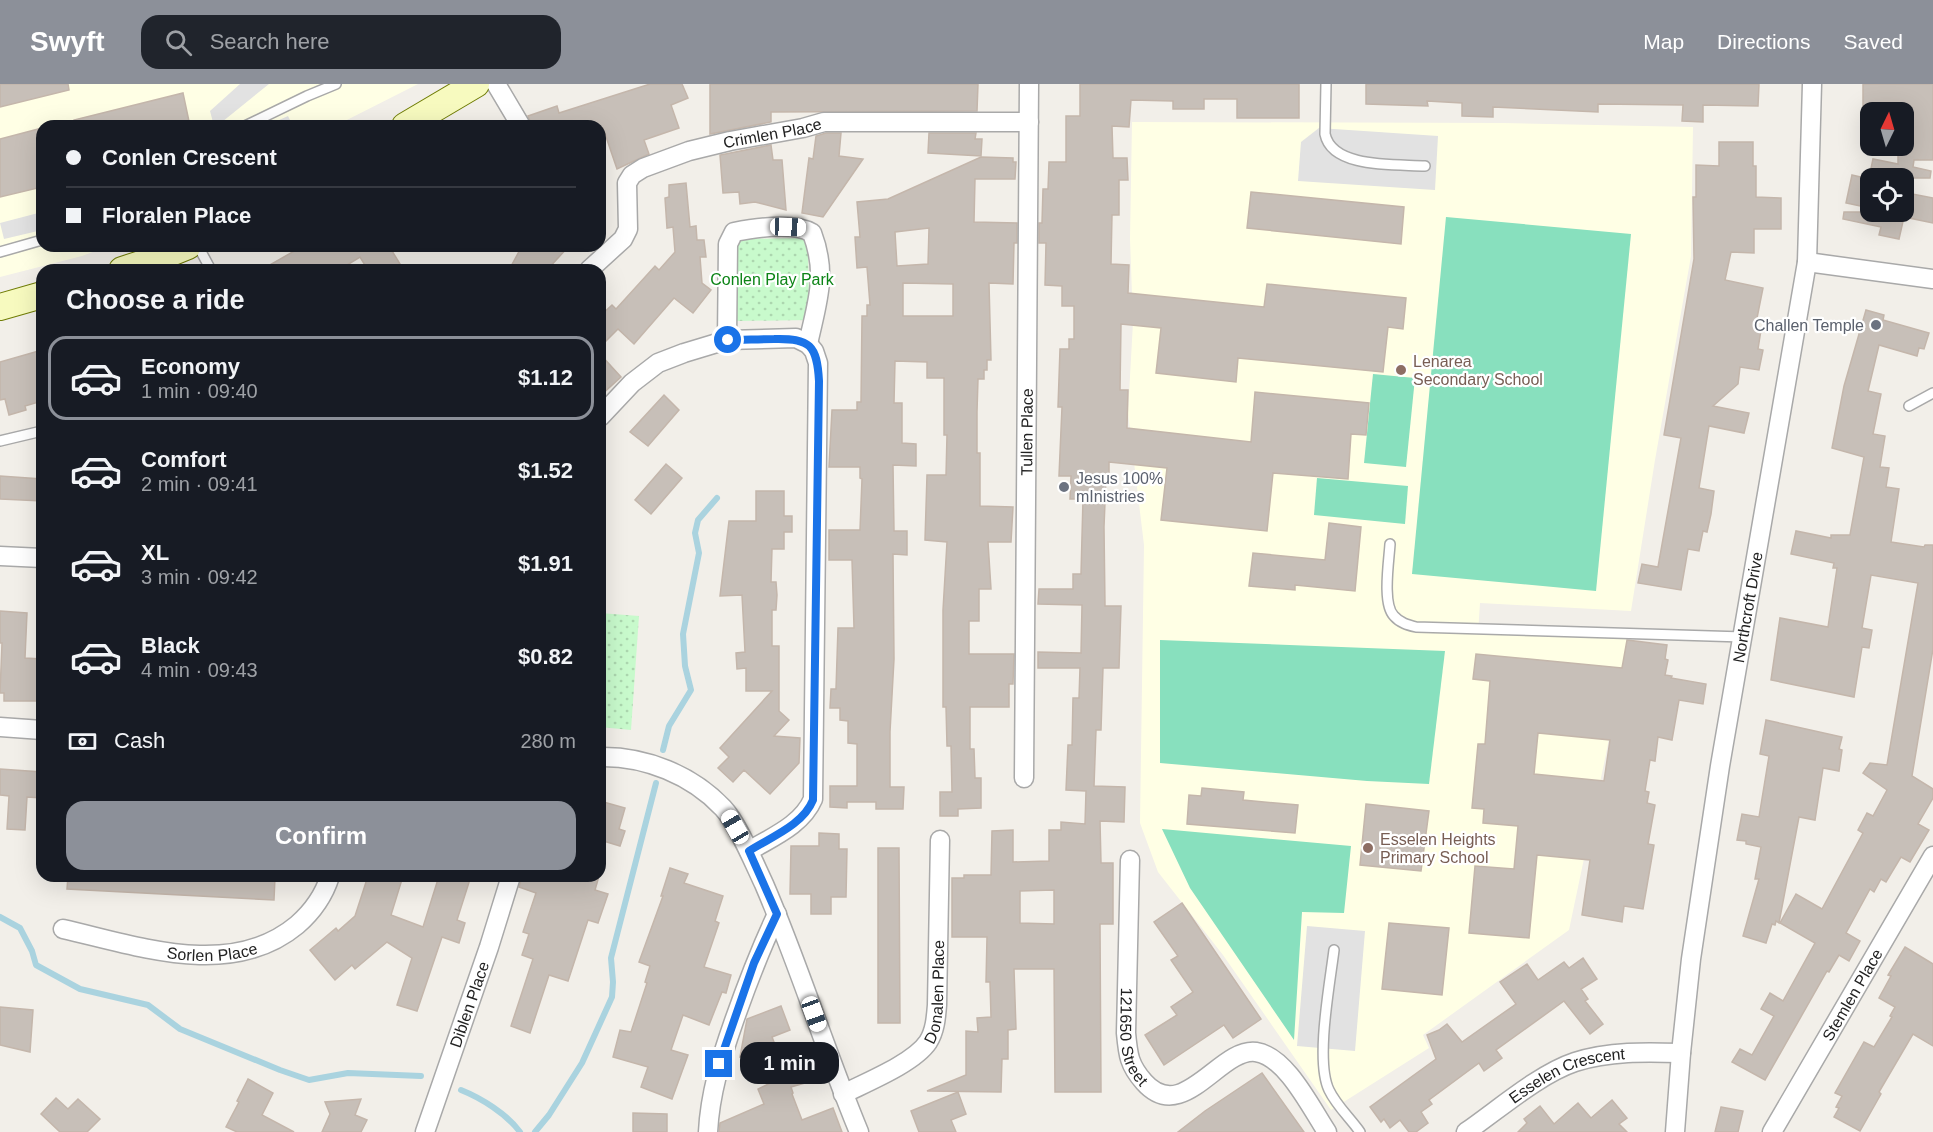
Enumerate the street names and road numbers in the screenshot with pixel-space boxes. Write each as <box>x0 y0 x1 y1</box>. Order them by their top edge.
street label: Crimlen Place <box>721 115 823 151</box>
street label: Tullen Place <box>1018 388 1035 476</box>
street label: Northcroft Drive <box>1729 550 1765 664</box>
street label: Sorlen Place <box>166 939 259 964</box>
street label: Donalen Place <box>920 940 947 1046</box>
street label: Stemlen Place <box>1819 946 1886 1044</box>
street label: Diblen Place <box>446 959 492 1050</box>
street label: 121650 Street <box>1117 987 1152 1089</box>
street label: Esselen Crescent <box>1506 1045 1626 1106</box>

